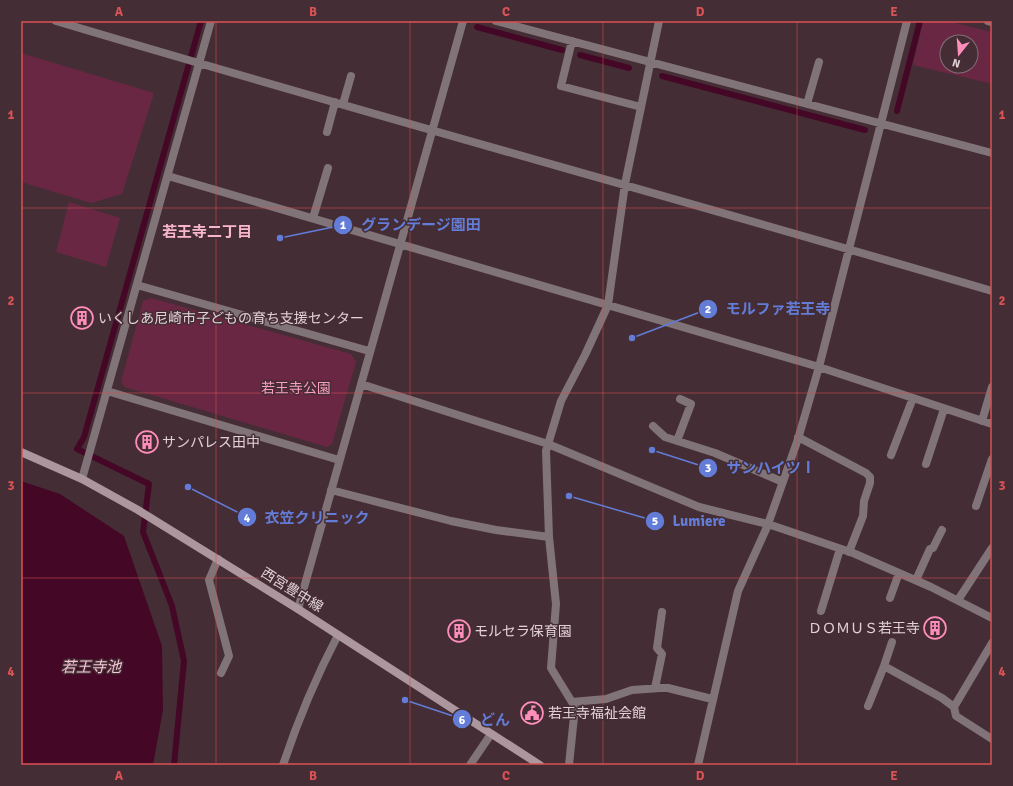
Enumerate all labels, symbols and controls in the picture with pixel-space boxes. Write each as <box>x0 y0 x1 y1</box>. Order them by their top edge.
text: A <box>115 4 124 20</box>
text: B <box>309 4 317 20</box>
text: C <box>502 4 510 20</box>
text: D <box>696 4 705 20</box>
text: E <box>890 4 898 20</box>
north arrow <box>939 34 979 74</box>
text: N <box>951 56 962 70</box>
text: 1 <box>7 107 15 123</box>
text: 1 <box>998 107 1006 123</box>
callout: グランデージ園田 <box>333 212 489 239</box>
text: グランデージ園田 <box>361 216 481 234</box>
text: 1 <box>340 218 347 233</box>
district label: 若王寺二丁目 <box>162 223 252 241</box>
text: 2 <box>7 293 15 309</box>
text: 2 <box>998 293 1006 309</box>
callout: モルファ若王寺 <box>698 296 839 323</box>
text: モルファ若王寺 <box>725 300 831 318</box>
text: 2 <box>705 302 711 317</box>
building icon: いくしあ尼崎市子どもの育ち支援センター <box>69 305 95 331</box>
place label: いくしあ尼崎市子どもの育ち支援センター <box>98 310 364 327</box>
park label: 若王寺公園 <box>261 380 331 397</box>
building icon: サンパレス田中 <box>134 429 160 455</box>
place label: サンパレス田中 <box>162 434 260 451</box>
callout: サンハイツⅠ <box>698 454 824 481</box>
text: サンハイツⅠ <box>726 459 816 477</box>
text: 3 <box>705 461 711 476</box>
text: 3 <box>7 478 15 494</box>
text: 3 <box>998 478 1006 494</box>
callout: 衣笠クリニック <box>237 504 378 531</box>
callout: Lumiere <box>645 508 734 535</box>
text: 衣笠クリニック <box>264 509 370 527</box>
text: 4 <box>244 511 251 526</box>
text: Lumiere <box>672 512 726 530</box>
text: 5 <box>652 514 658 529</box>
street label: 西宮豊中線 <box>258 564 326 616</box>
building icon: ＤＯＭＵＳ若王寺 <box>922 615 948 641</box>
building icon: モルセラ保育園 <box>446 618 472 644</box>
place label: ＤＯＭＵＳ若王寺 <box>808 620 920 637</box>
place label: モルセラ保育園 <box>474 623 572 640</box>
water label: 若王寺池 <box>61 658 123 676</box>
text: 4 <box>7 664 15 680</box>
text: 4 <box>998 664 1006 680</box>
public building icon: 若王寺福祉会館 <box>519 700 545 726</box>
place label: 若王寺福祉会館 <box>548 705 646 722</box>
callout: どん <box>452 706 518 733</box>
text: どん <box>480 711 510 729</box>
text: 6 <box>459 713 466 728</box>
text: A <box>115 768 124 784</box>
text: B <box>309 768 317 784</box>
text: C <box>502 768 510 784</box>
text: D <box>696 768 705 784</box>
text: E <box>890 768 898 784</box>

